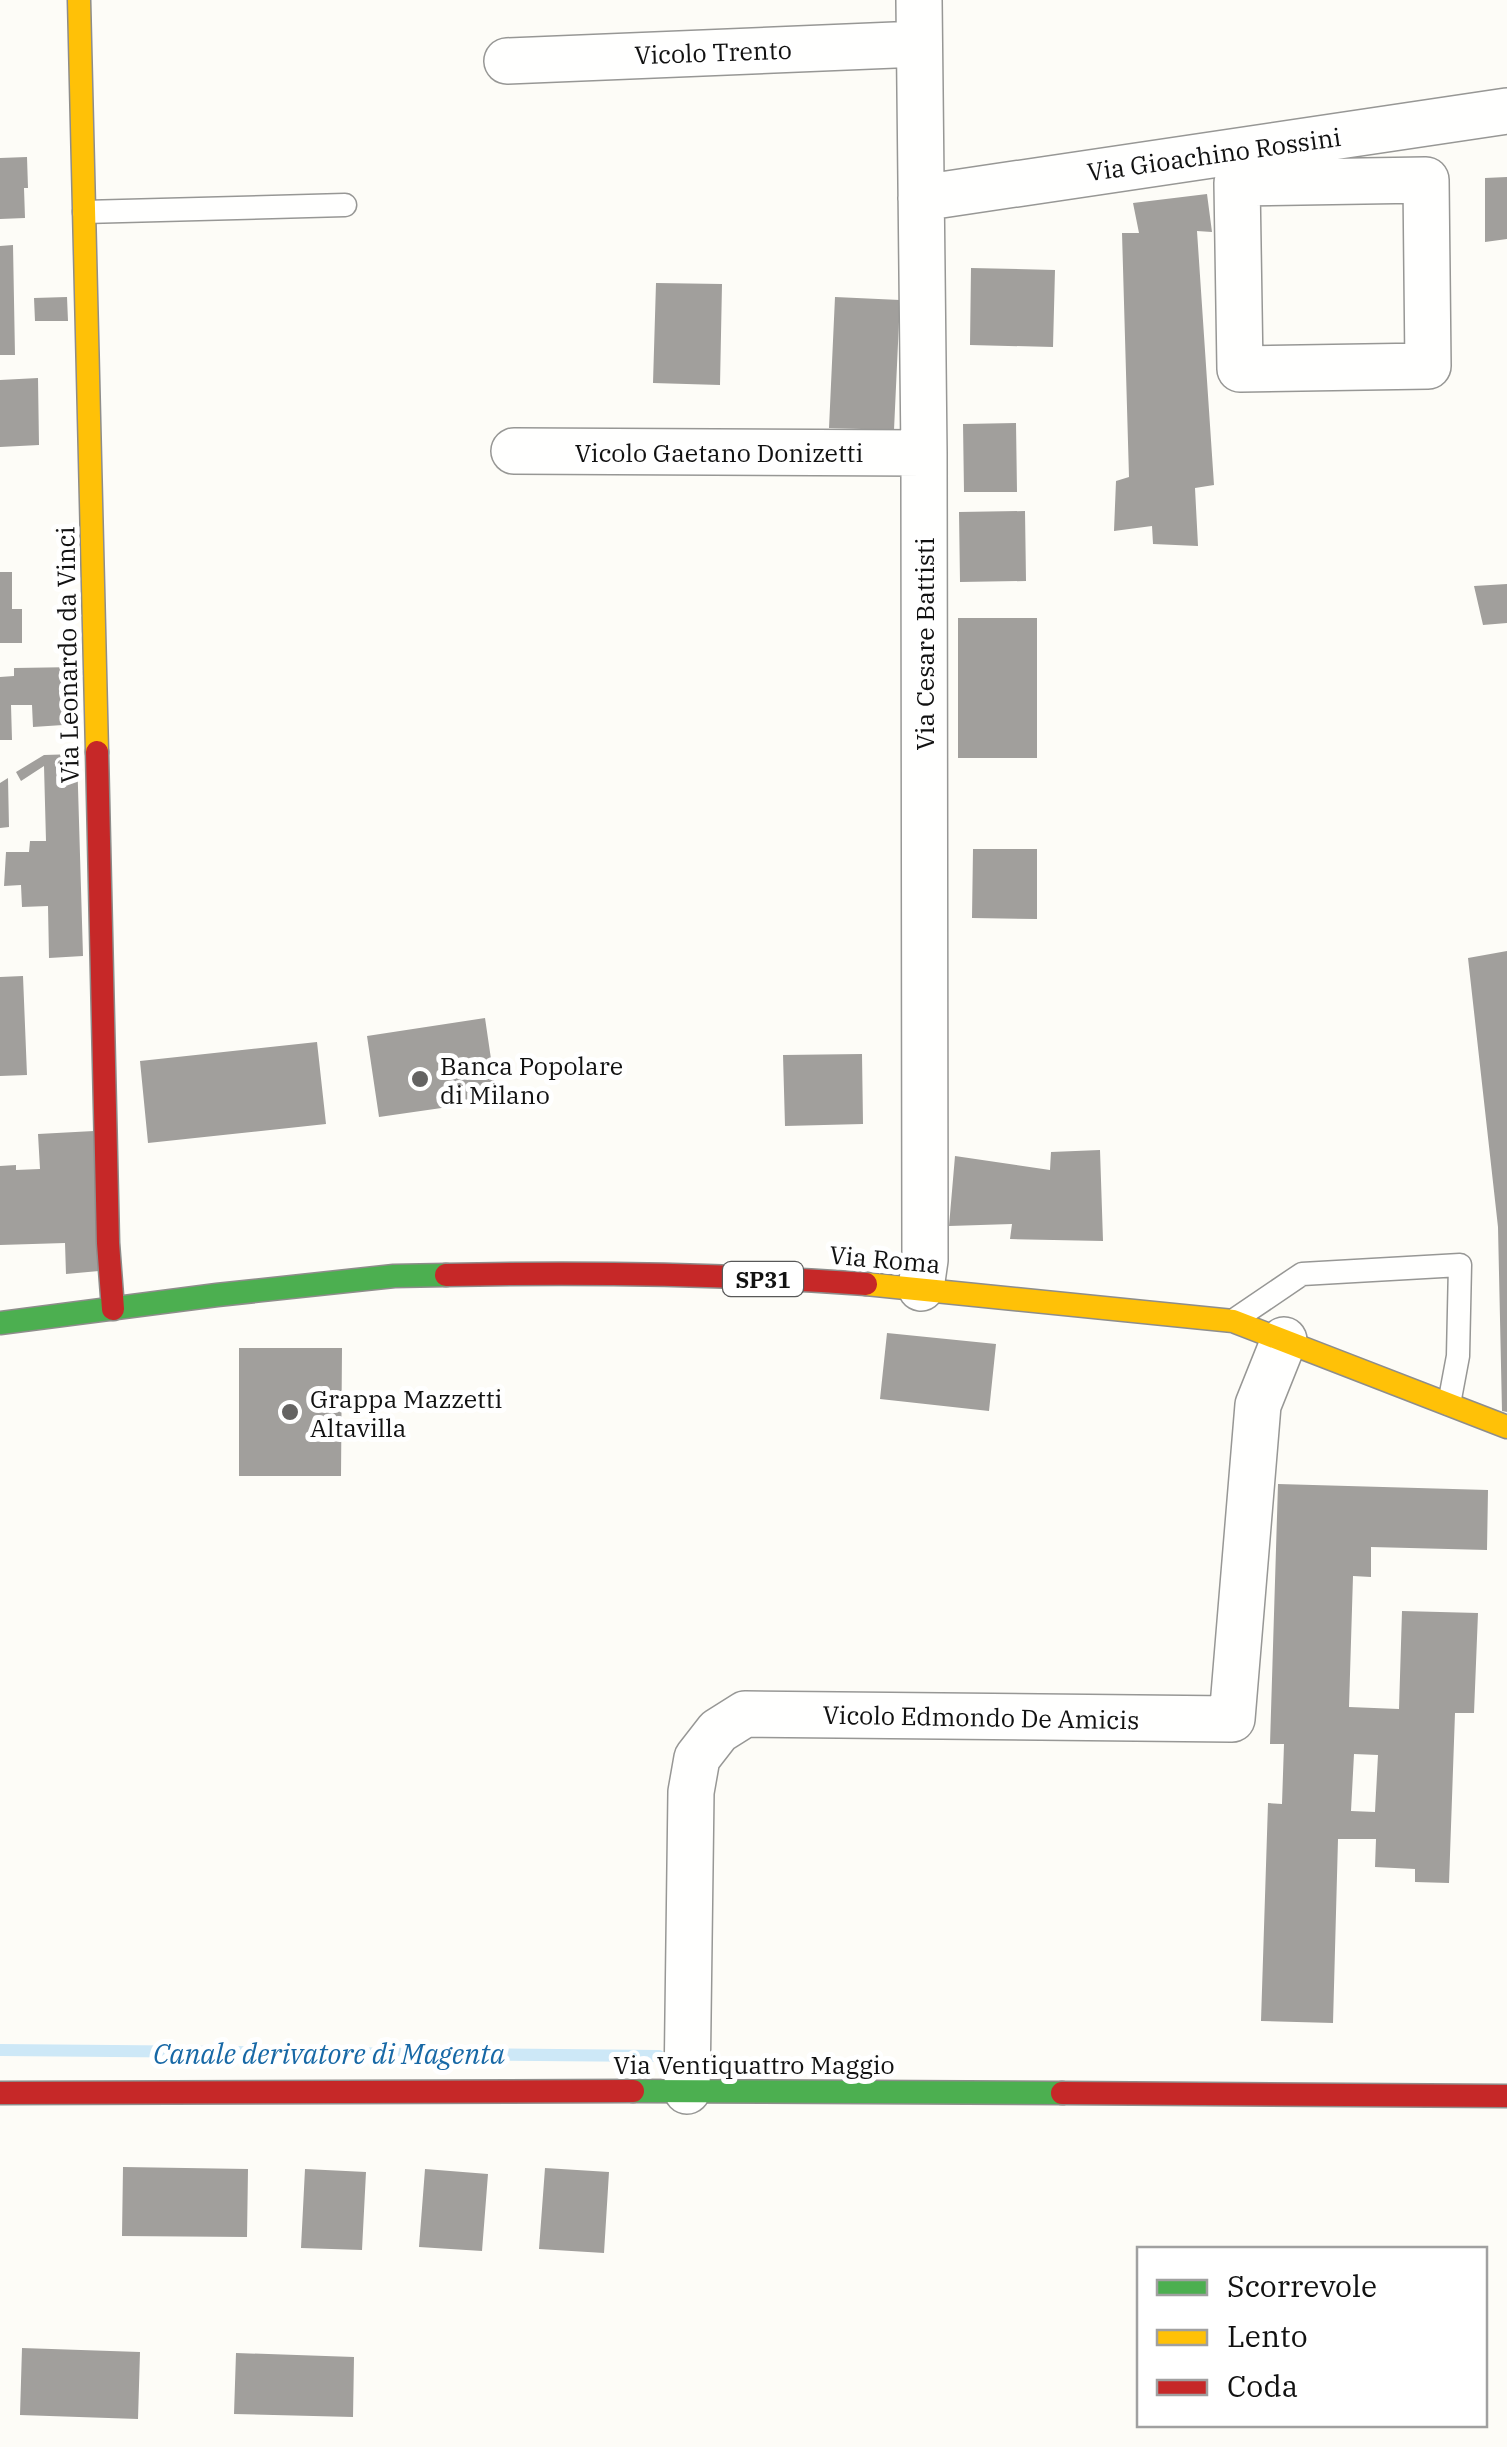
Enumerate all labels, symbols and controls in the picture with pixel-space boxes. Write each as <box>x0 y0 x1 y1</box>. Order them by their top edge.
street label: Vicolo Trento <box>634 33 792 71</box>
street label: Via Gioachino Rossini <box>1085 120 1343 188</box>
street label: Vicolo Gaetano Donizetti <box>575 436 863 469</box>
street label: Via Leonardo da Vinci <box>48 526 86 784</box>
street label: Via Cesare Battisti <box>908 537 941 751</box>
place label: Banca Popolare di Milano <box>440 1049 623 1111</box>
marker: Banca Popolare di Milano <box>409 1068 431 1090</box>
street label: Via Roma <box>828 1238 942 1280</box>
road number: SP31 <box>723 1262 803 1296</box>
place label: Grappa Mazzetti Altavilla <box>310 1382 502 1444</box>
marker: Grappa Mazzetti Altavilla <box>279 1401 301 1423</box>
street label: Vicolo Edmondo De Amicis <box>822 1698 1140 1736</box>
water label: Canale derivatore di Magenta <box>153 2035 505 2072</box>
street label: Via Ventiquattro Maggio <box>613 2048 895 2081</box>
legend <box>1137 2247 1487 2427</box>
text: Scorrevole <box>1227 2266 1377 2305</box>
text: Lento <box>1227 2316 1308 2355</box>
text: Coda <box>1227 2366 1298 2405</box>

